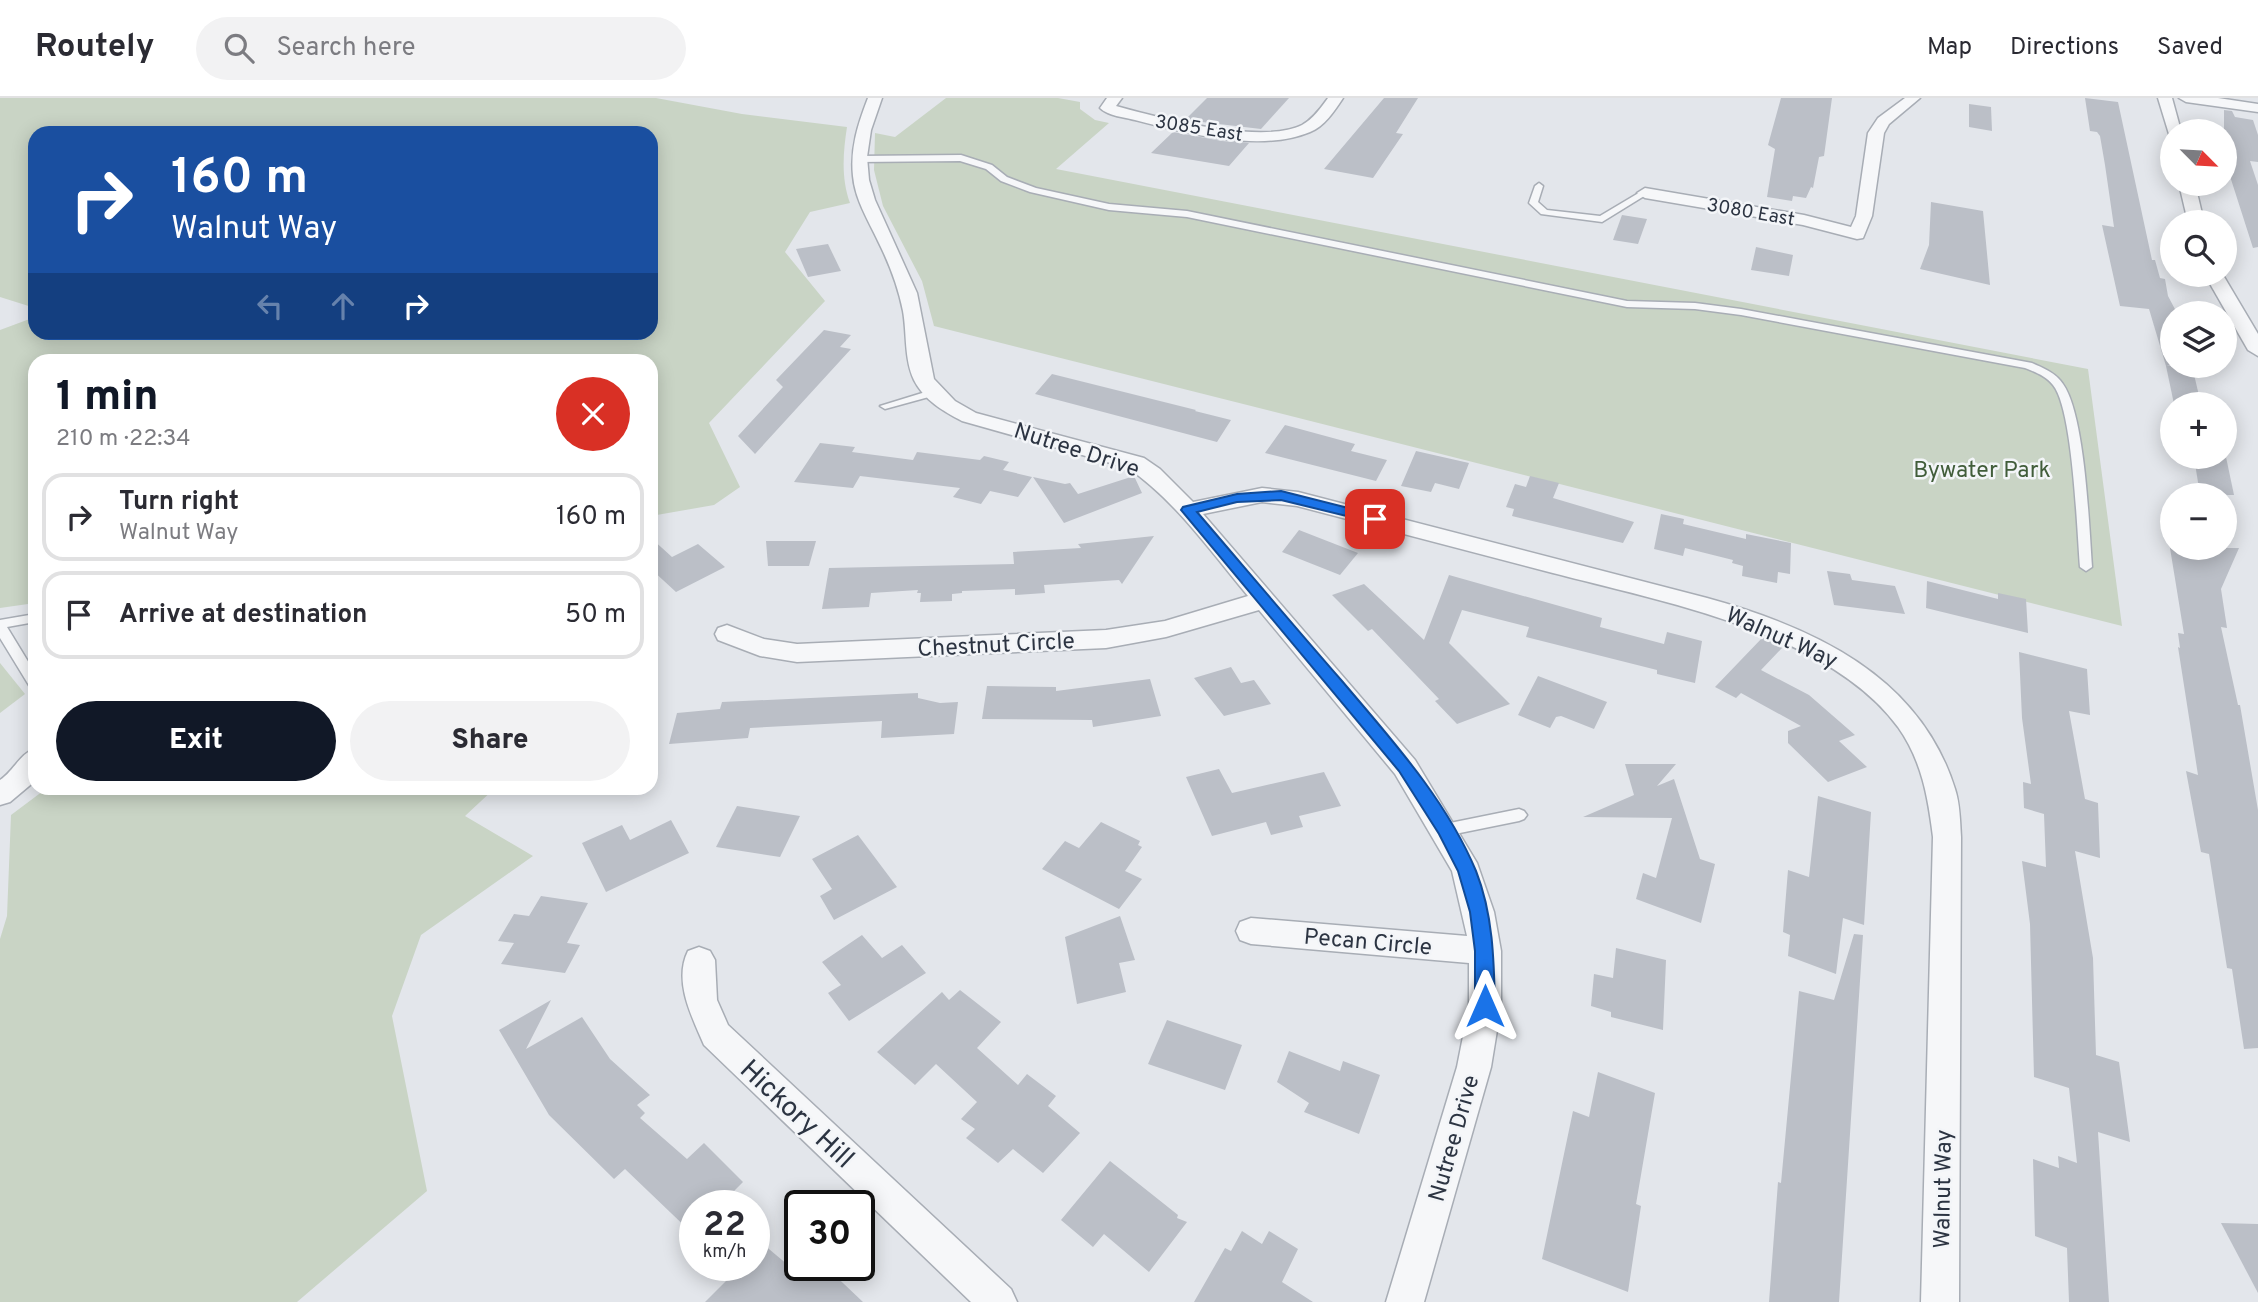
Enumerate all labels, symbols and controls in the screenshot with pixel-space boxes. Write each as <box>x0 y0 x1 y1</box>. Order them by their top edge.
search box <box>196 17 686 80</box>
text: Routely <box>35 27 154 69</box>
icon: search <box>220 29 258 67</box>
text: Search here <box>276 32 415 65</box>
text: Map <box>1927 33 1972 63</box>
text: Directions <box>2010 33 2119 63</box>
text: Saved <box>2157 33 2223 63</box>
street label: 3085 East <box>1153 110 1244 148</box>
north arrow <box>2160 119 2236 196</box>
map controls <box>2160 119 2237 560</box>
text: 160 m <box>171 149 308 211</box>
icon: right <box>56 154 147 245</box>
street label: 3080 East <box>1705 193 1796 232</box>
text: Walnut Way <box>171 210 337 250</box>
button: search <box>2160 210 2237 287</box>
icon: left <box>251 287 289 325</box>
icon: ahead <box>324 287 362 325</box>
icon: right <box>397 287 435 325</box>
button: layers <box>2160 301 2237 378</box>
text: 1 min <box>56 372 159 425</box>
button: close <box>556 377 630 451</box>
button: + <box>2160 392 2237 469</box>
street label: Nutree Drive <box>1010 417 1143 485</box>
text: 210 m · 22:34 <box>56 425 191 454</box>
park label: Bywater Park <box>1913 457 2051 486</box>
button: − <box>2160 483 2237 560</box>
text: Turn right <box>119 486 239 519</box>
pin <box>1345 489 1405 549</box>
icon: right <box>60 498 98 536</box>
icon: arrive <box>1356 500 1394 538</box>
text: 160 m <box>556 501 626 534</box>
text: Walnut Way <box>119 519 238 548</box>
icon: arrive <box>60 596 98 634</box>
text: Arrive at destination <box>119 599 367 632</box>
text: 50 m <box>565 599 626 632</box>
street label: Walnut Way <box>1721 602 1841 677</box>
street label: Chestnut Circle <box>917 628 1076 665</box>
button: Exit <box>56 701 336 781</box>
button: Share <box>350 701 630 781</box>
street label: Pecan Circle <box>1303 923 1433 964</box>
position arrow <box>1448 969 1522 1043</box>
street label: Hickory Hill <box>731 1053 861 1178</box>
street label: Nutree Drive <box>1423 1072 1487 1205</box>
street label: Walnut Way <box>1929 1129 1960 1249</box>
speed limit sign: 30 <box>784 1190 875 1281</box>
text: 22 <box>703 1204 746 1248</box>
text: km/h <box>703 1241 746 1264</box>

